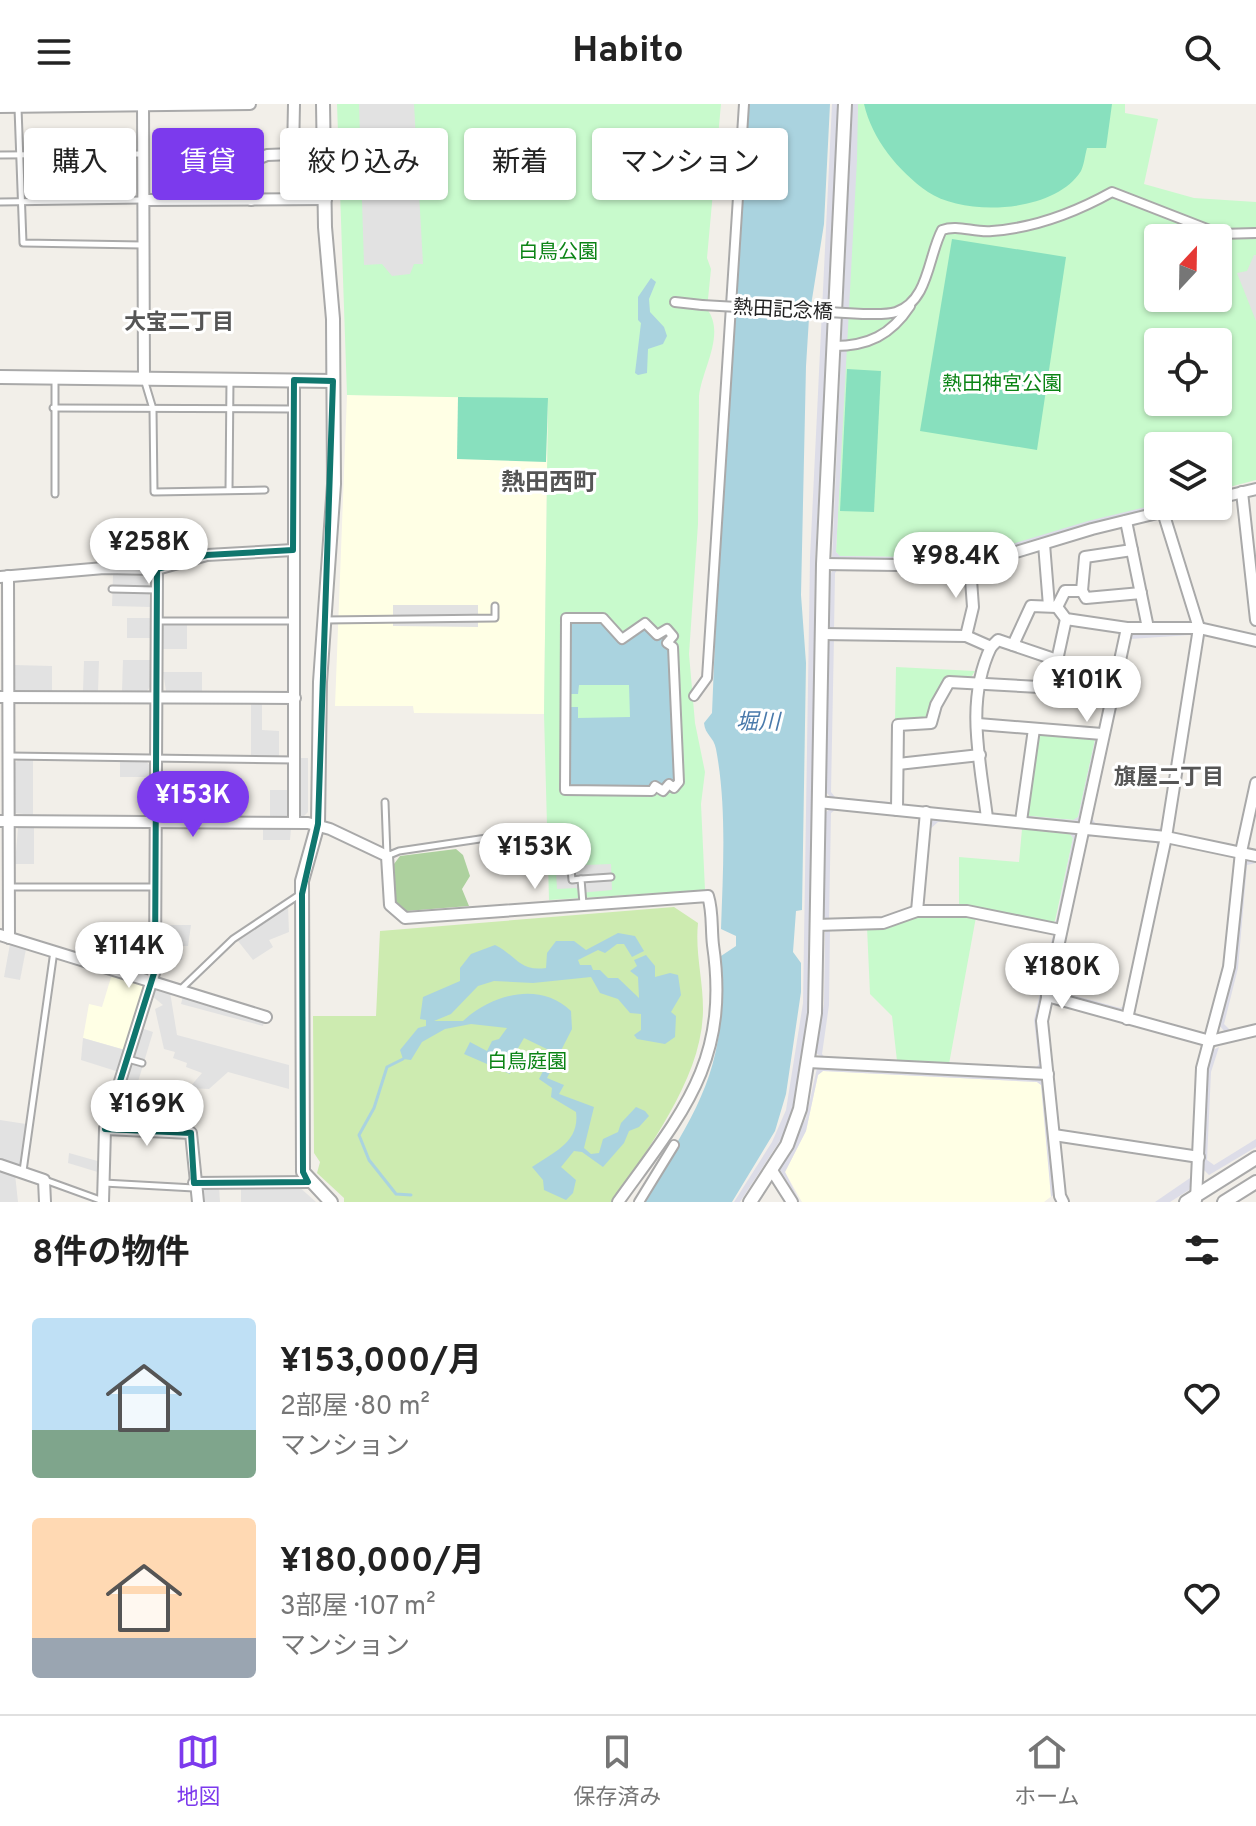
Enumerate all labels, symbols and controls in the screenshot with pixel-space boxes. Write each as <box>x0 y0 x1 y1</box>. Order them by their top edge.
text: Habito <box>572 29 684 75</box>
icon: menu <box>32 30 76 74</box>
icon: search <box>1180 30 1224 74</box>
chip: 購入 <box>24 128 136 200</box>
chip: 賃貸 <box>152 128 264 200</box>
chip: 絞り込み <box>280 128 448 200</box>
chip: 新着 <box>464 128 576 200</box>
chip: マンション <box>592 128 788 200</box>
north arrow <box>1144 224 1232 312</box>
map controls <box>1144 224 1232 520</box>
park label: 白鳥公園 <box>518 240 598 266</box>
street label: 熱田記念橋 <box>732 295 834 327</box>
district label: 大宝二丁目 <box>124 310 234 337</box>
button: locate <box>1144 328 1232 416</box>
park label: 熱田神宮公園 <box>942 372 1062 398</box>
button: layers <box>1144 432 1232 520</box>
district label: 熱田西町 <box>501 469 597 499</box>
pin: ¥258K <box>93 518 205 586</box>
text: ¥258K <box>108 527 190 560</box>
pin: ¥98.4K <box>891 532 1021 600</box>
text: ¥98.4K <box>912 541 1000 574</box>
pin: ¥101K <box>1031 656 1143 724</box>
text: ¥101K <box>1051 665 1123 698</box>
water label: 堀川 <box>736 710 782 737</box>
district label: 旗屋二丁目 <box>1114 765 1224 792</box>
pin: ¥153K <box>137 771 249 839</box>
text: ¥153K <box>155 780 231 813</box>
pin: ¥153K <box>479 823 591 891</box>
text: ¥153K <box>497 832 573 865</box>
pin: ¥114K <box>73 922 185 990</box>
text: ¥114K <box>93 931 165 964</box>
pin: ¥180K <box>1006 943 1118 1011</box>
text: ¥180K <box>1023 952 1101 985</box>
park label: 白鳥庭園 <box>487 1050 567 1076</box>
pin: ¥169K <box>91 1080 203 1148</box>
text: ¥169K <box>109 1089 185 1122</box>
icon: filters <box>1180 1228 1224 1272</box>
text: 8件の物件 <box>32 1233 189 1276</box>
text: ¥153,000/月 <box>280 1341 482 1384</box>
icon: home <box>96 1350 192 1446</box>
icon: heart <box>1180 1376 1224 1420</box>
text: 2部屋 · 80 m² <box>280 1391 430 1424</box>
text: マンション <box>280 1431 410 1464</box>
text: ¥180,000/月 <box>280 1541 485 1584</box>
icon: home <box>96 1550 192 1646</box>
icon: heart <box>1180 1576 1224 1620</box>
text: 3部屋 · 107 m² <box>280 1591 436 1624</box>
text: マンション <box>280 1631 410 1664</box>
tab: 地図 <box>176 1730 220 1812</box>
tab: 保存済み <box>573 1730 661 1812</box>
tab: ホーム <box>1014 1730 1080 1812</box>

